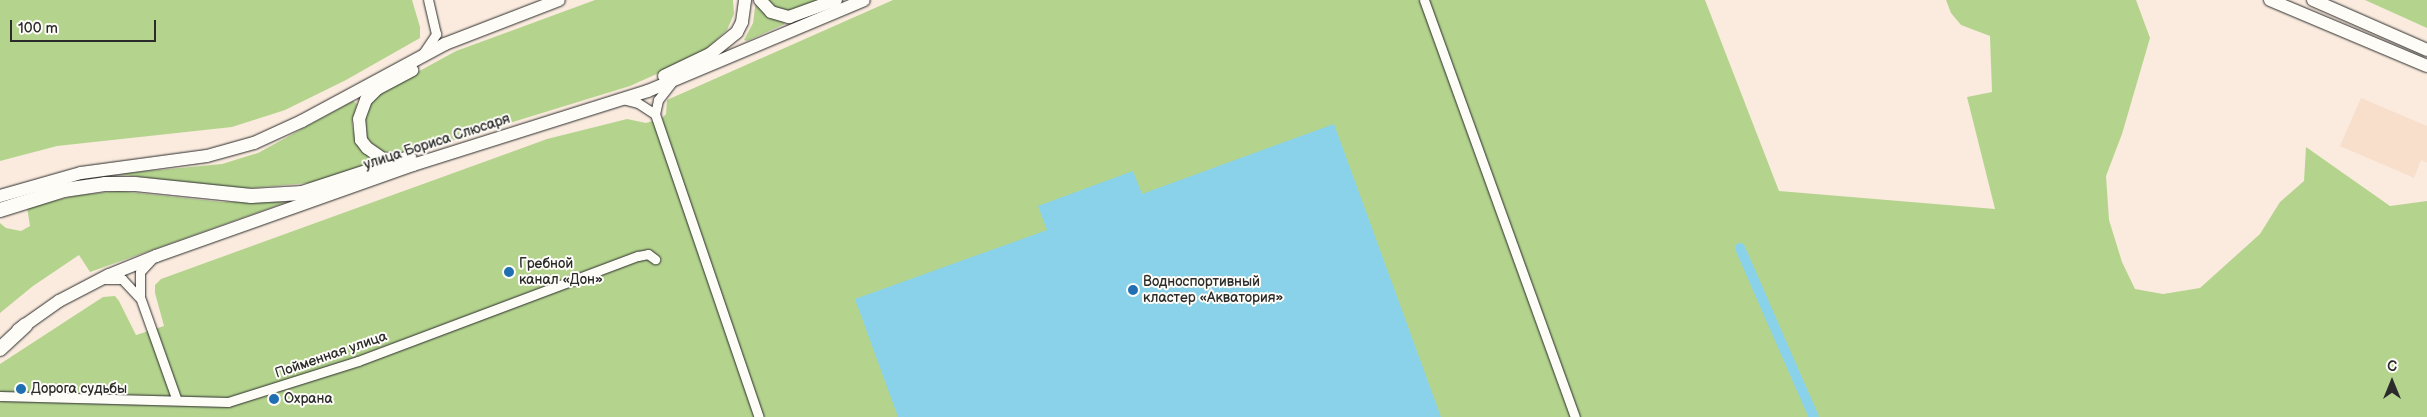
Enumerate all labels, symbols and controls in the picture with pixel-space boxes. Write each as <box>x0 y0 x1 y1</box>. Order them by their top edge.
scale bar <box>12 10 159 42</box>
text: 100 m <box>18 19 58 38</box>
street label: улица Бориса Слюсаря <box>362 110 512 174</box>
place label: Гребной канал «Дон» <box>519 256 603 288</box>
marker: Гребной канал «Дон» <box>503 266 515 278</box>
place label: Водноспортивный кластер «Акватория» <box>1143 274 1283 306</box>
marker: Водноспортивный кластер «Акватория» <box>1127 284 1139 296</box>
street label: Пойменная улица <box>273 328 389 382</box>
north arrow <box>2367 357 2417 407</box>
text: С <box>2387 358 2397 375</box>
place label: Дорога судьбы <box>31 381 127 397</box>
marker: Дорога судьбы <box>15 383 27 395</box>
place label: Охрана <box>284 391 333 407</box>
marker: Охрана <box>268 393 280 405</box>

